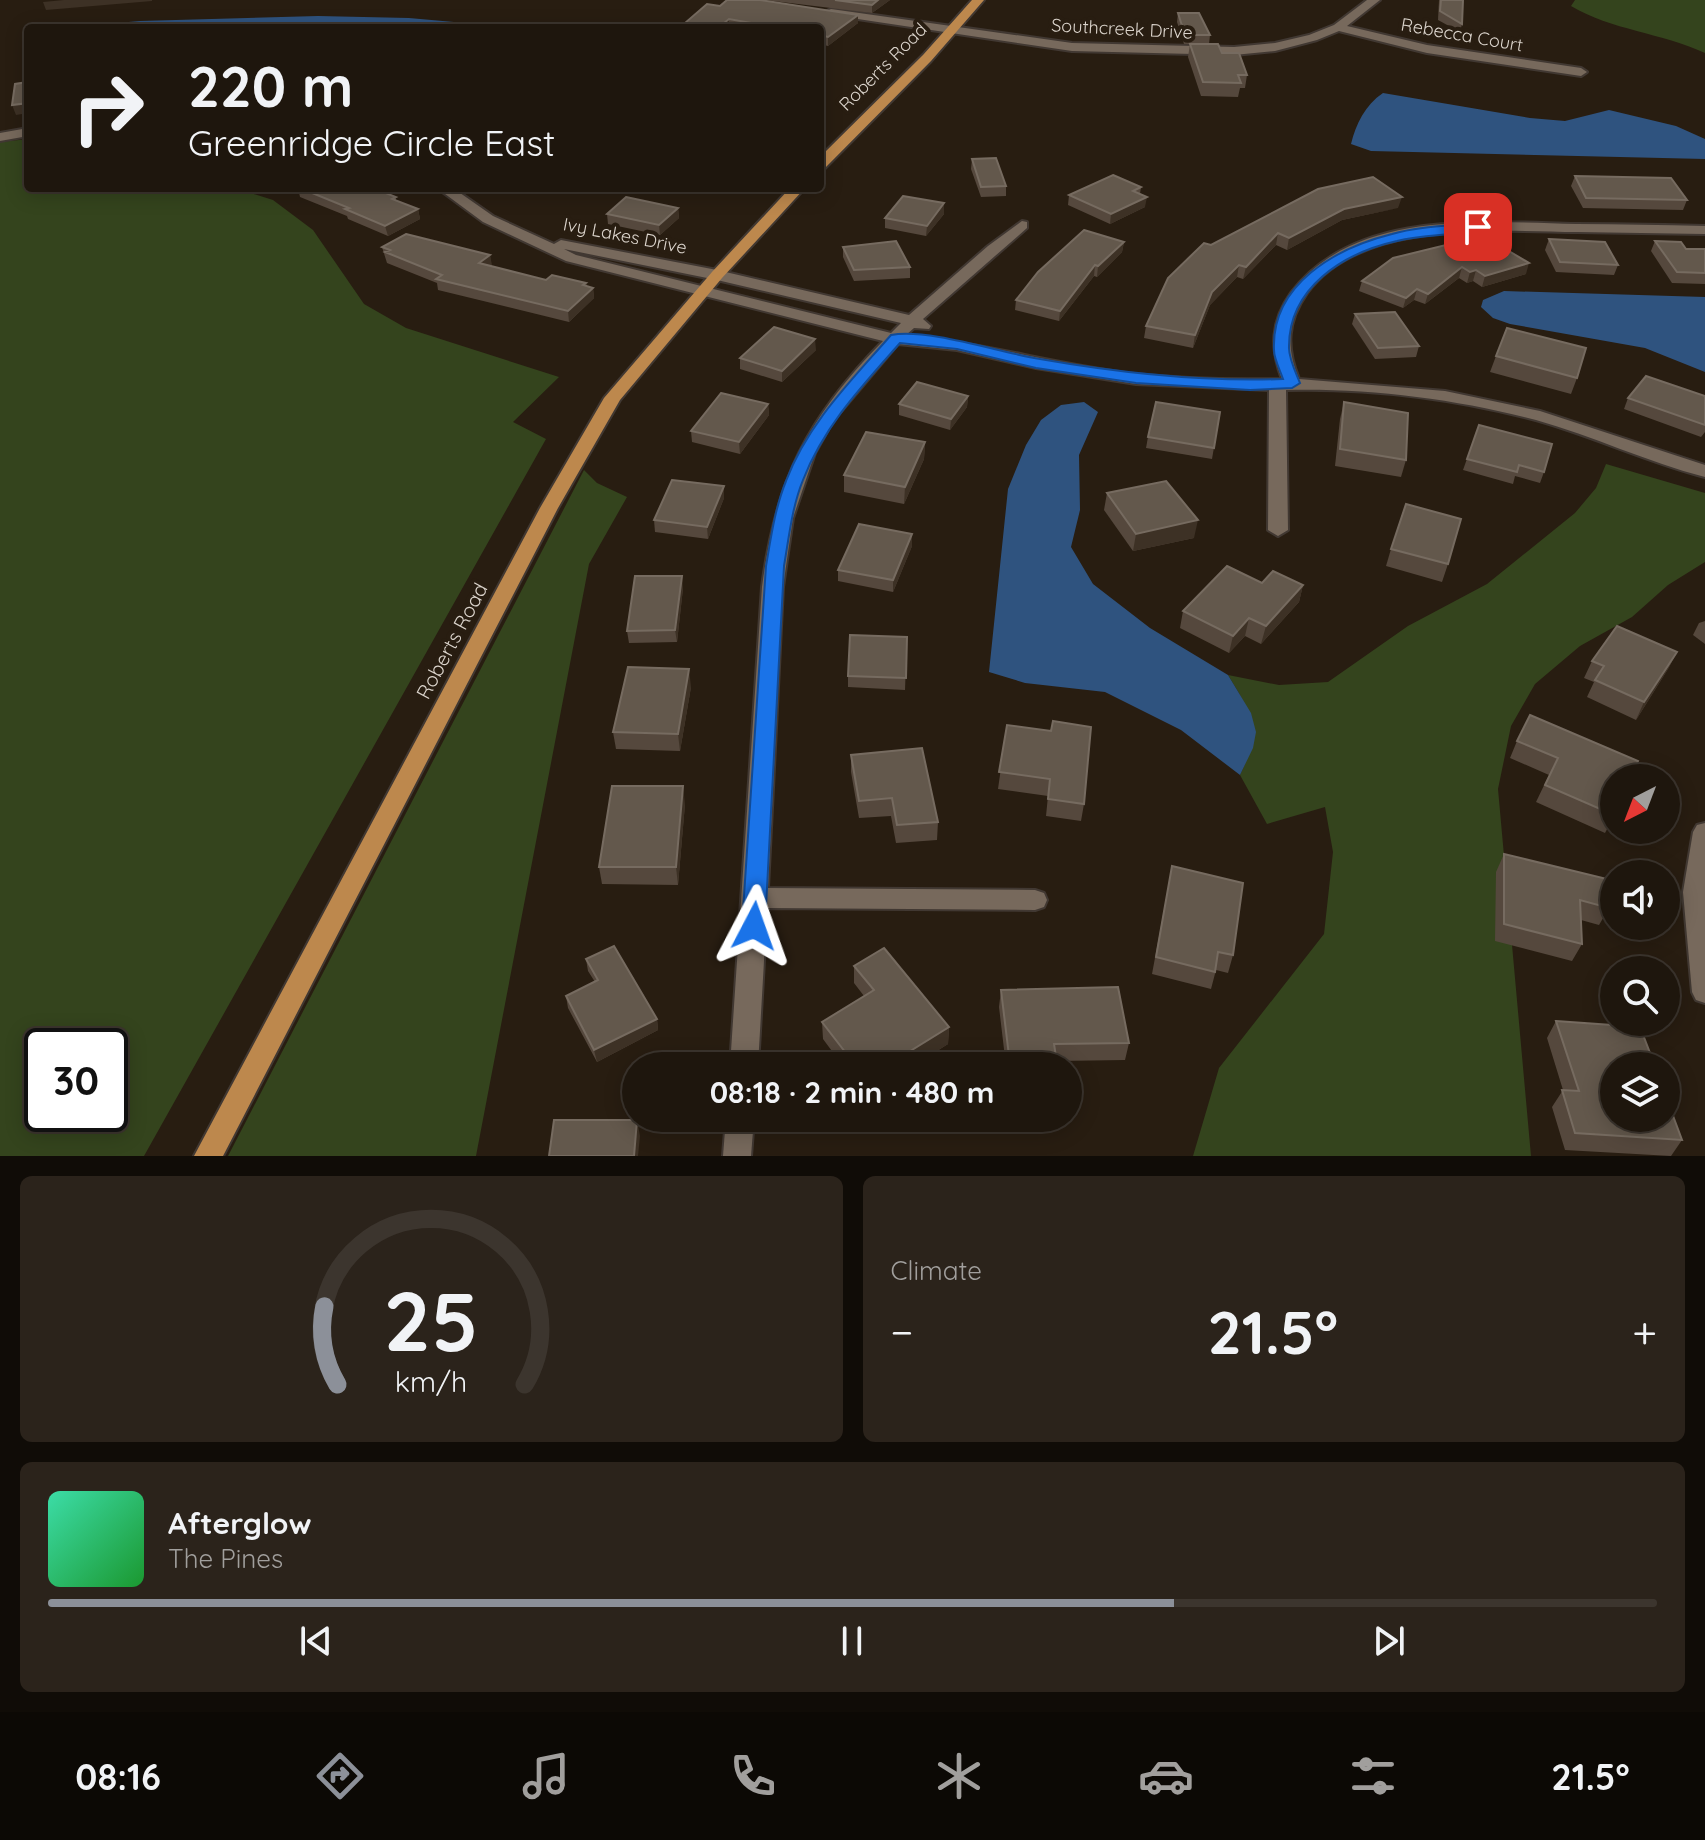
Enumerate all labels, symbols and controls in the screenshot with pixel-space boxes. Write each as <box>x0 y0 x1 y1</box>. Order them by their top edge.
street label: Rebecca Court <box>1399 12 1525 57</box>
street label: Southcreek Drive <box>1051 13 1193 44</box>
street label: Roberts Road <box>834 18 932 116</box>
text: 220 m <box>188 51 353 121</box>
icon: right <box>56 56 160 160</box>
text: Greenridge Circle East <box>188 120 555 165</box>
pin <box>1444 193 1512 261</box>
icon: arrive <box>1456 205 1500 249</box>
street label: Ivy Lakes Drive <box>561 212 689 259</box>
street label: Roberts Road <box>410 578 493 703</box>
north arrow <box>1600 764 1680 844</box>
map controls <box>1600 764 1680 1132</box>
button: sound <box>1600 860 1680 940</box>
position arrow <box>712 884 796 968</box>
button: search <box>1600 956 1680 1036</box>
speed limit sign: 30 <box>24 1028 128 1132</box>
button: layers <box>1600 1052 1680 1132</box>
text: 08:18 · 2 min · 480 m <box>710 1073 994 1111</box>
text: Climate <box>891 1254 982 1287</box>
text: 25 <box>384 1268 479 1372</box>
text: 21.5° <box>1208 1294 1338 1369</box>
text: − <box>891 1304 913 1359</box>
text: + <box>1632 1304 1657 1359</box>
text: km/h <box>395 1363 468 1399</box>
text: Afterglow <box>168 1504 311 1542</box>
text: The Pines <box>168 1542 283 1575</box>
icon: previous <box>294 1619 338 1663</box>
icon: pause <box>830 1619 874 1663</box>
icon: next <box>1367 1619 1411 1663</box>
icon: directions <box>312 1748 368 1804</box>
icon: music <box>518 1748 574 1804</box>
icon: phone <box>725 1748 781 1804</box>
icon: climate <box>931 1748 987 1804</box>
icon: car <box>1138 1748 1194 1804</box>
icon: filters <box>1345 1748 1401 1804</box>
text: 08:16 <box>75 1754 161 1799</box>
text: 21.5° <box>1551 1754 1630 1799</box>

